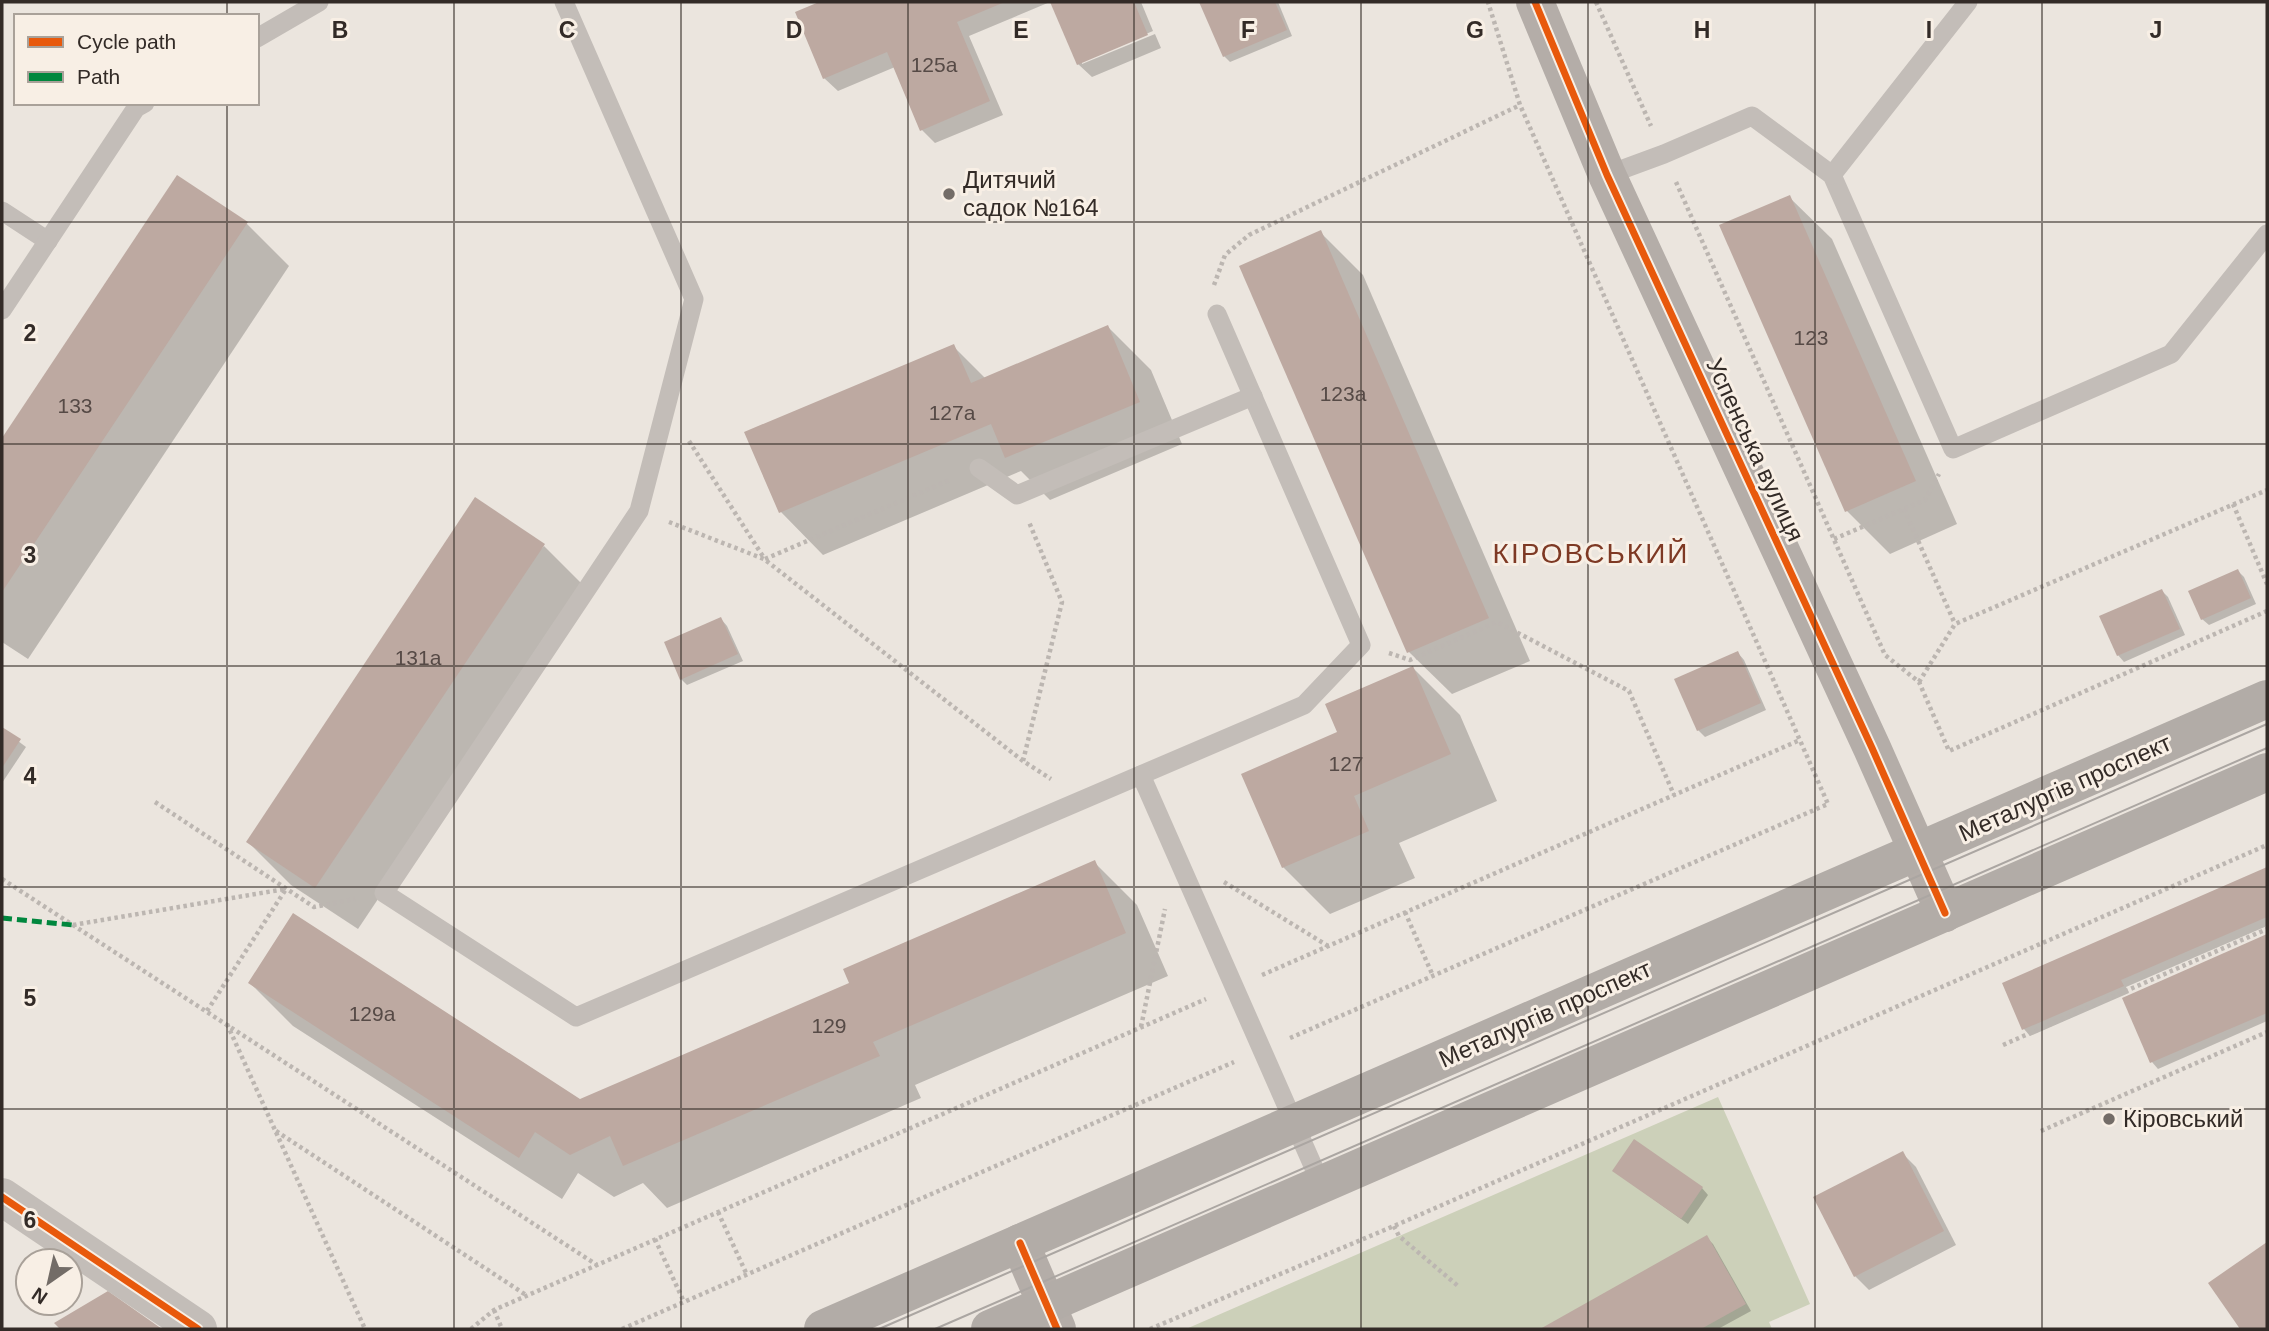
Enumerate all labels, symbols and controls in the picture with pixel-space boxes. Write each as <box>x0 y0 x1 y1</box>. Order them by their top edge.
legend <box>14 14 259 105</box>
text: B <box>332 17 348 43</box>
text: C <box>559 17 575 43</box>
text: D <box>786 17 802 43</box>
text: E <box>1013 17 1029 43</box>
text: F <box>1241 17 1255 43</box>
text: G <box>1466 17 1484 43</box>
text: H <box>1694 17 1710 43</box>
text: I <box>1926 17 1932 43</box>
text: J <box>2150 17 2162 43</box>
text: Cycle path <box>77 30 176 53</box>
house number: 125а <box>911 53 958 76</box>
text: Path <box>77 65 120 88</box>
place label: Дитячий садок №164 <box>963 166 1099 221</box>
marker: Дитячий садок №164 <box>941 186 957 202</box>
text: 2 <box>24 320 36 346</box>
house number: 123 <box>1793 326 1829 349</box>
street label: Успенська вулиця <box>1701 354 1810 546</box>
house number: 123а <box>1320 382 1367 405</box>
house number: 133 <box>57 394 93 417</box>
house number: 127а <box>929 401 976 424</box>
district label: КІРОВСЬКИЙ <box>1493 538 1689 569</box>
text: 3 <box>24 542 36 568</box>
house number: 131а <box>395 646 442 669</box>
street label: Металургів проспект <box>1955 729 2175 847</box>
house number: 127 <box>1328 752 1364 775</box>
text: 4 <box>24 763 37 789</box>
street label: Металургів проспект <box>1435 955 1655 1073</box>
text: 5 <box>24 985 37 1011</box>
house number: 129а <box>349 1002 396 1025</box>
house number: 129 <box>811 1014 847 1037</box>
place label: Кіровський <box>2123 1105 2243 1132</box>
marker: Кіровський <box>2101 1111 2117 1127</box>
text: 6 <box>24 1207 36 1233</box>
north arrow <box>14 1247 84 1317</box>
text: N <box>28 1283 51 1308</box>

